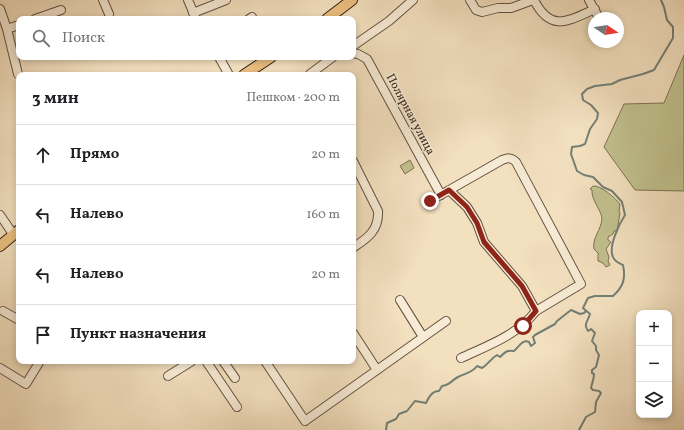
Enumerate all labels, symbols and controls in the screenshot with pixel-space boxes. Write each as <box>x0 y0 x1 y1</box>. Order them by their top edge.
north arrow <box>588 12 624 48</box>
search box <box>16 16 356 60</box>
icon: search <box>30 27 52 49</box>
text: Поиск <box>62 28 105 49</box>
street label: Полярная улица <box>382 71 438 158</box>
text: 3 мин <box>32 87 79 110</box>
text: Пешком · 200 m <box>246 89 340 107</box>
icon: ahead <box>32 144 54 166</box>
text: Прямо <box>70 144 119 165</box>
text: 20 m <box>311 146 340 164</box>
route end <box>421 192 439 210</box>
icon: left <box>32 204 54 226</box>
text: Налево <box>70 204 124 225</box>
text: 160 m <box>306 206 340 224</box>
icon: left <box>32 264 54 286</box>
text: Налево <box>70 264 124 285</box>
text: 20 m <box>311 266 340 284</box>
map controls <box>636 310 672 418</box>
button: + <box>636 310 672 346</box>
route start <box>514 317 532 335</box>
icon: arrive <box>32 324 54 346</box>
text: Пункт назначения <box>70 324 206 345</box>
button: − <box>636 346 672 382</box>
button: layers <box>636 382 672 418</box>

